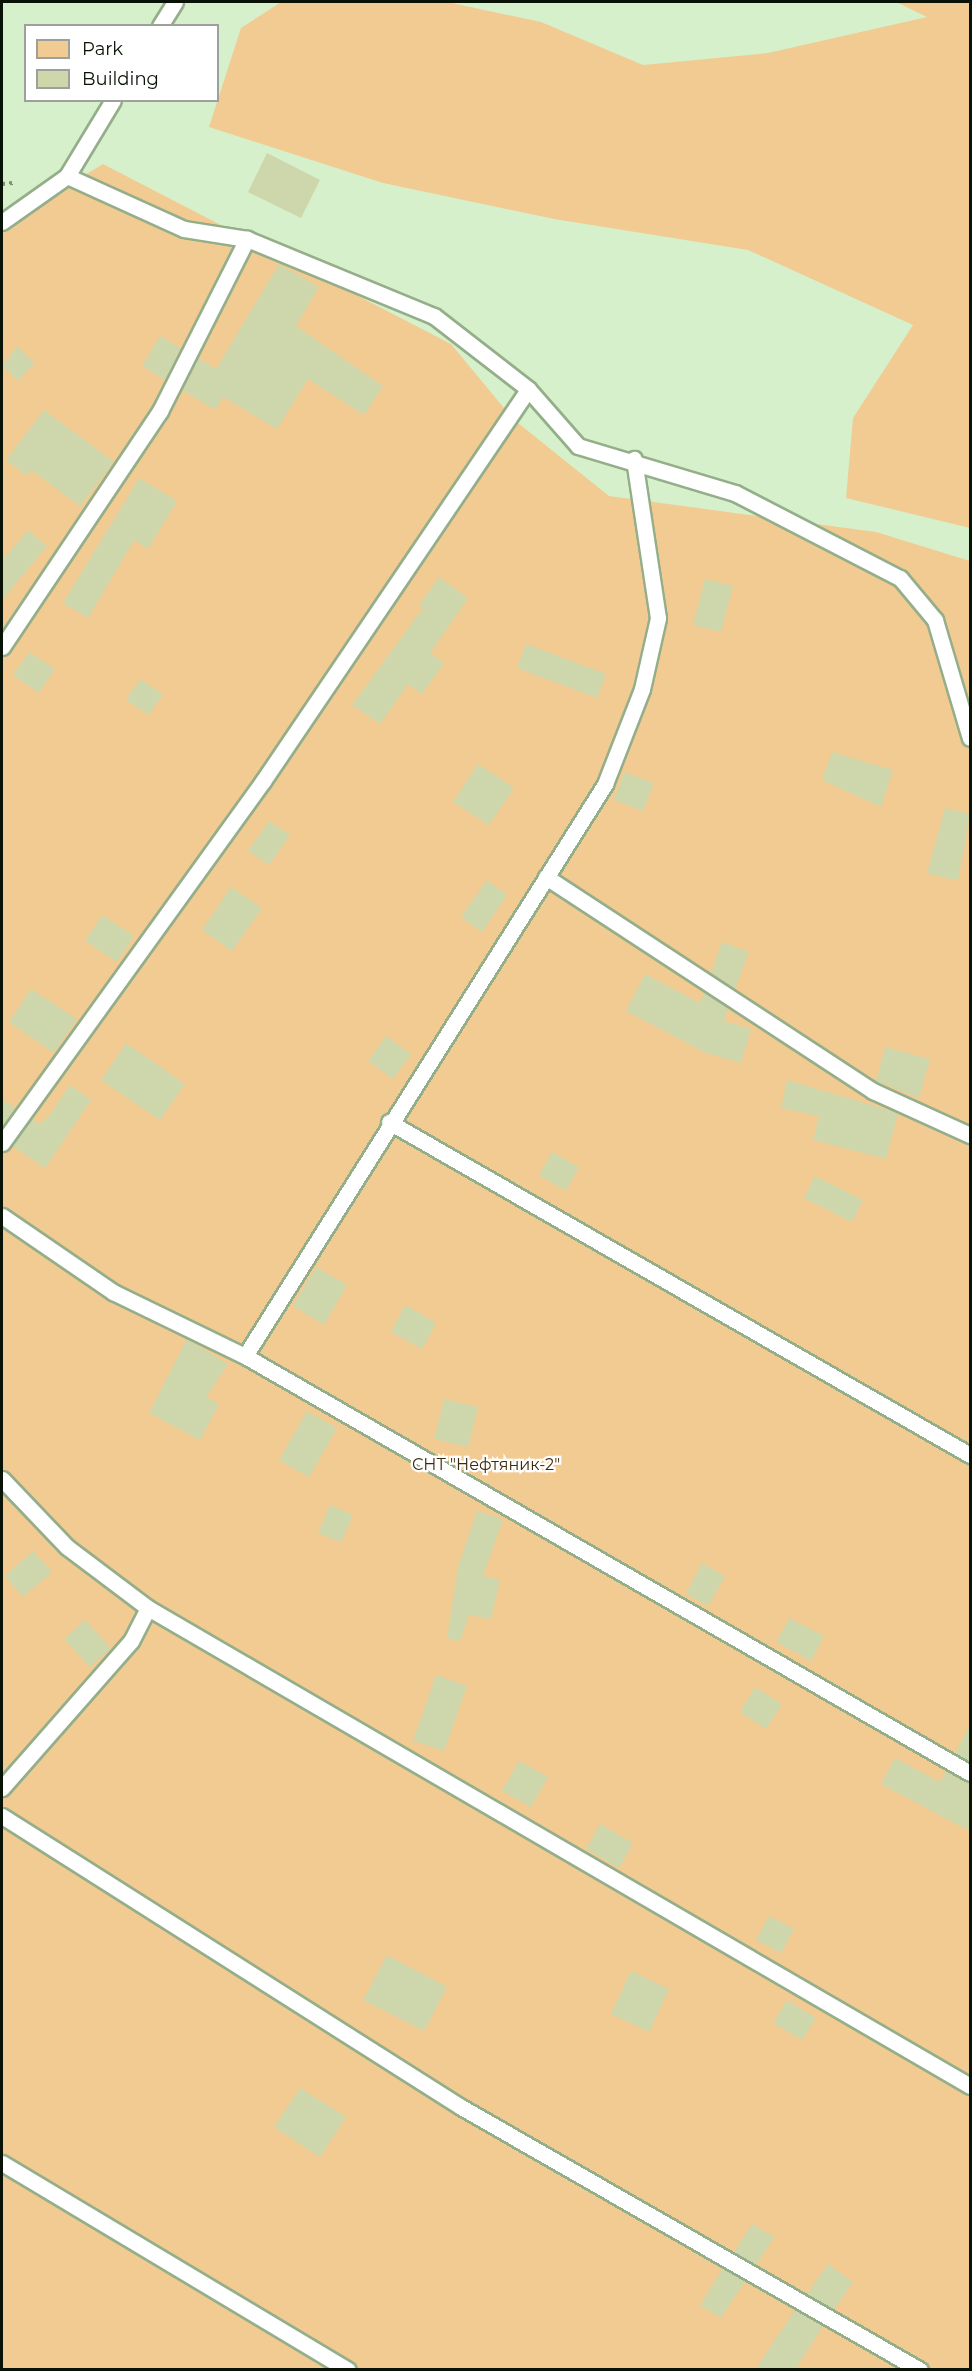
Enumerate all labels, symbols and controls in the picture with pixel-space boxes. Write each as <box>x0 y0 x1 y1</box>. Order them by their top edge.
legend <box>24 24 219 102</box>
text: Park <box>82 38 123 60</box>
text: Building <box>82 68 159 90</box>
park label: СНТ "Нефтяник-2" <box>412 1455 560 1475</box>

